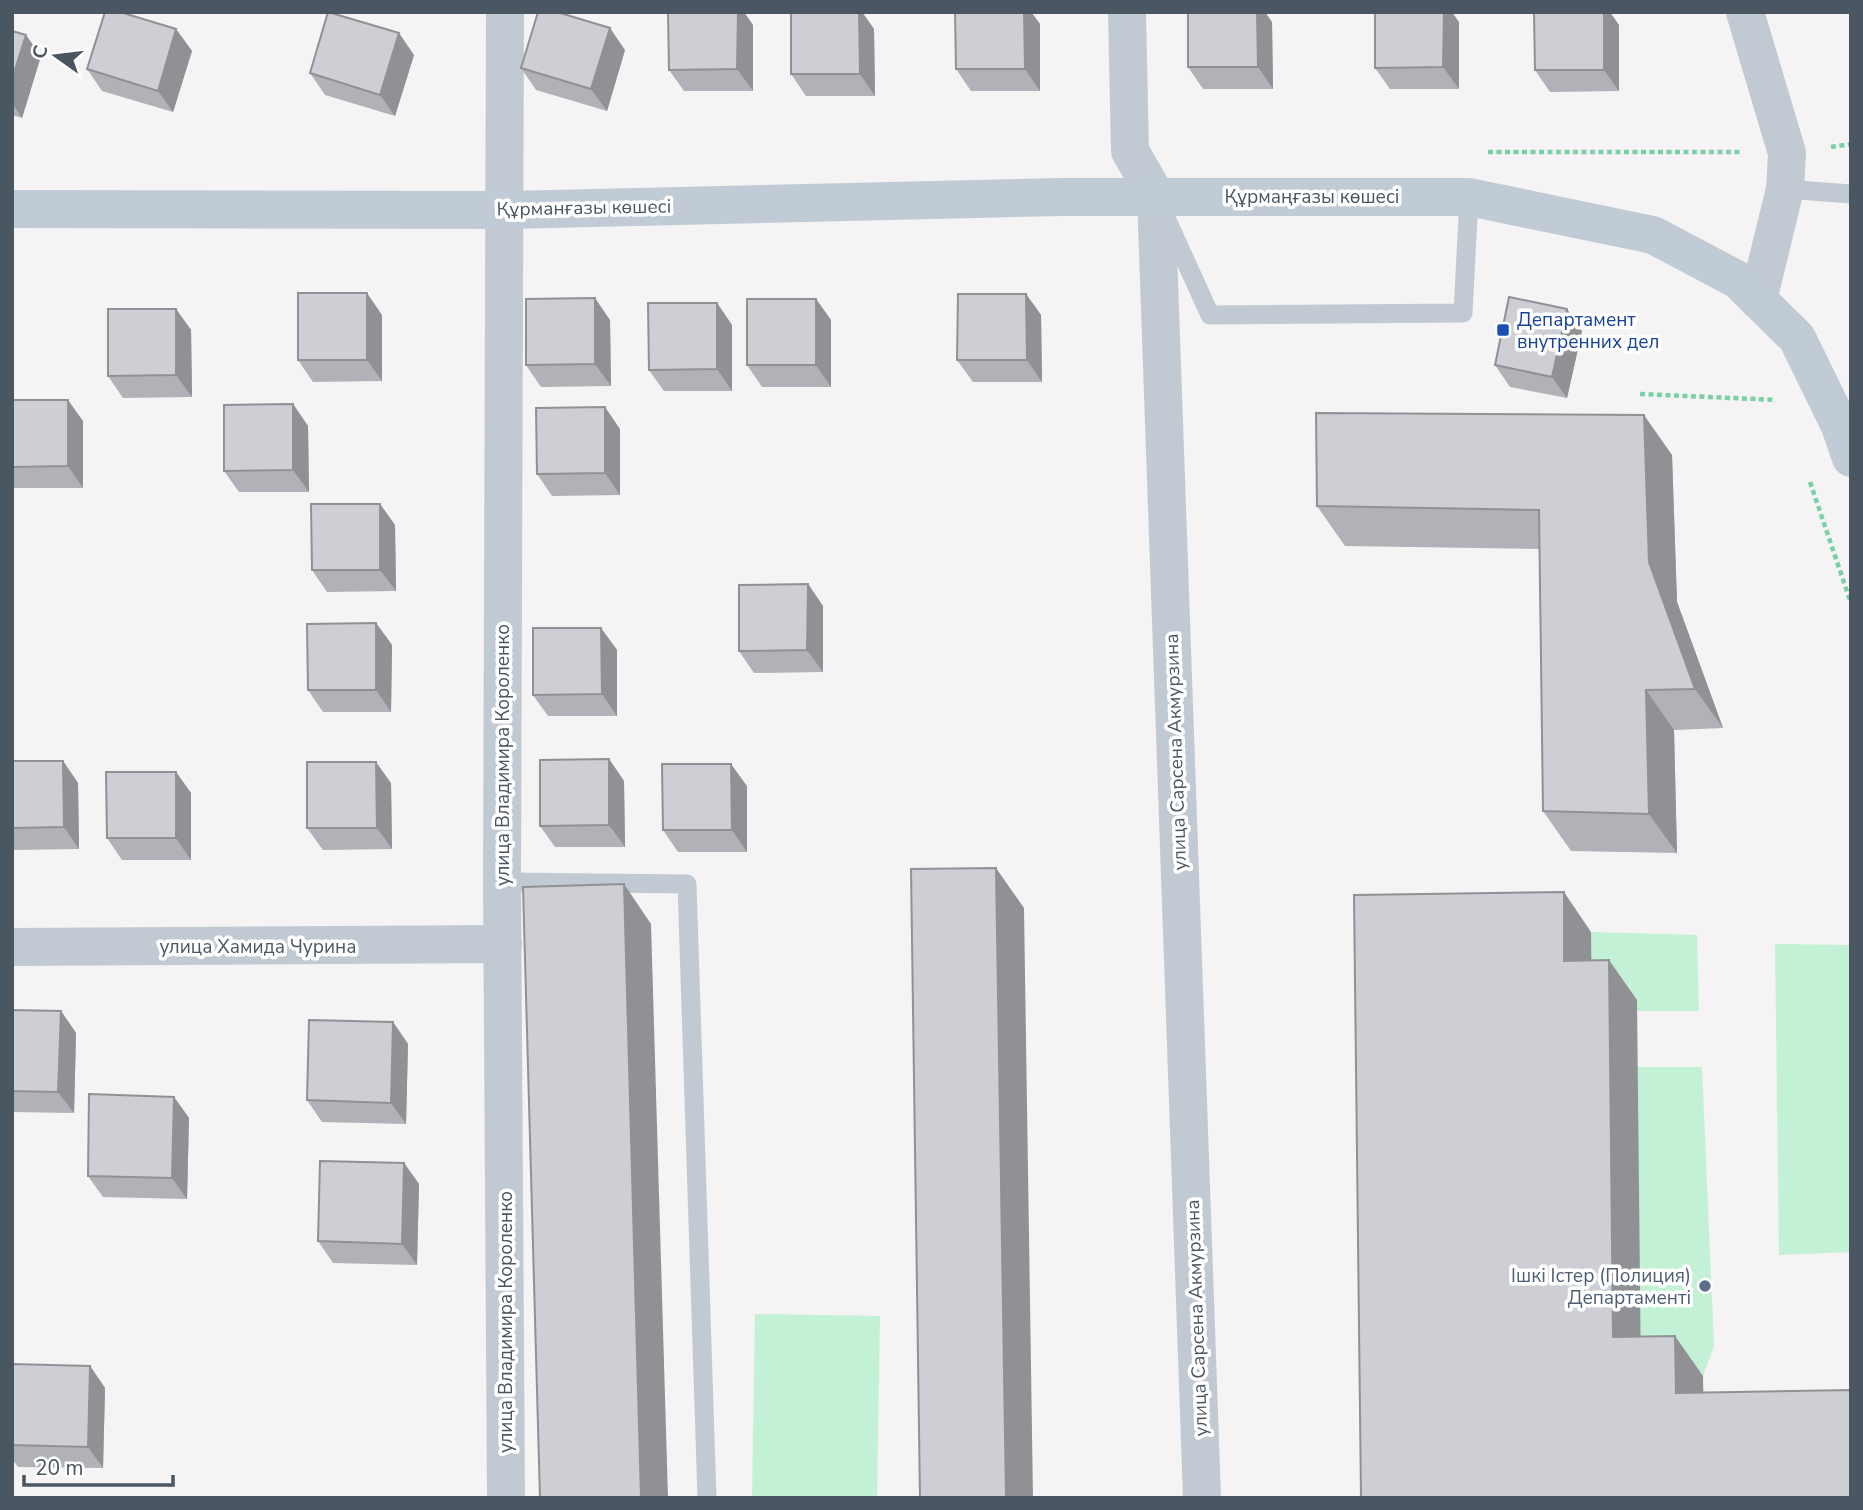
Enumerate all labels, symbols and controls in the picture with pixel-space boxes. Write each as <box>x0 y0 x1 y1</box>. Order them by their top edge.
north arrow <box>21 21 91 91</box>
text: С <box>26 43 55 62</box>
street label: Құрмаңғазы көшесі <box>1225 184 1399 210</box>
street label: Құрманғазы көшесі <box>496 193 672 223</box>
place label: Департамент внутренних дел <box>1517 307 1659 355</box>
marker: Департамент внутренних дел <box>1495 322 1511 338</box>
street label: улица Владимира Короленко <box>490 624 516 886</box>
street label: улица Сарсена Акмурзина <box>1159 633 1193 871</box>
street label: улица Хамида Чурина <box>159 934 357 960</box>
street label: улица Владимира Короленко <box>493 1191 519 1453</box>
street label: улица Сарсена Акмурзина <box>1180 1199 1214 1437</box>
place label: Ішкі Істер (Полиция) Департаменті <box>1511 1263 1691 1311</box>
marker: Ішкі Істер (Полиция) Департаменті <box>1697 1278 1713 1294</box>
scale bar <box>24 1444 173 1488</box>
text: 20 m <box>35 1454 84 1482</box>

